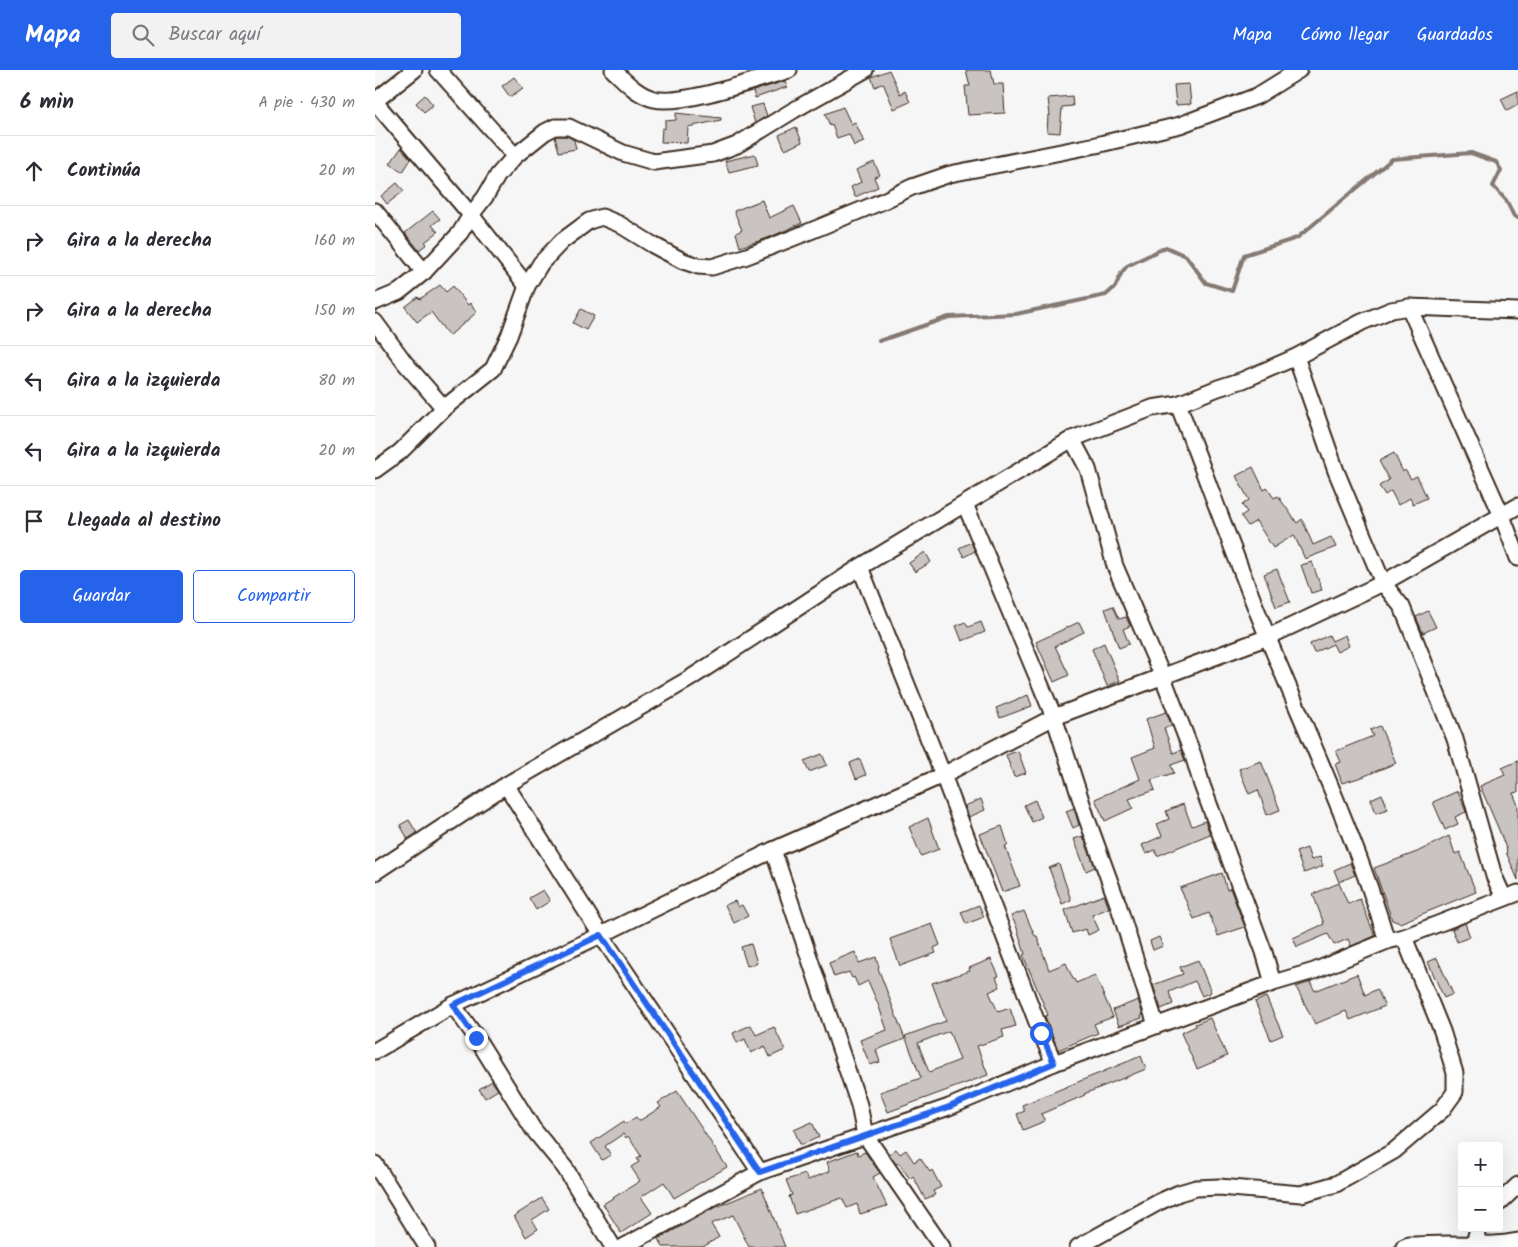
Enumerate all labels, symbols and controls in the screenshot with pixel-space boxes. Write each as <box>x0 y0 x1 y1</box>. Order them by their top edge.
search box <box>111 13 461 58</box>
text: Mapa <box>25 16 81 55</box>
text: Buscar aquí <box>169 20 261 50</box>
icon: search <box>129 21 157 49</box>
text: Mapa <box>1233 21 1272 50</box>
text: Cómo llegar <box>1300 21 1389 50</box>
text: Guardados <box>1417 21 1493 50</box>
text: 6 min <box>20 86 74 119</box>
text: A pie · 430 m <box>258 90 355 115</box>
text: Continúa <box>67 156 141 186</box>
icon: ahead <box>20 157 48 185</box>
text: 20 m <box>319 158 355 183</box>
text: Gira a la derecha <box>67 226 212 256</box>
icon: right <box>20 227 48 255</box>
text: 160 m <box>314 228 355 253</box>
text: Gira a la derecha <box>67 296 212 326</box>
icon: right <box>20 297 48 325</box>
text: 150 m <box>314 298 355 323</box>
text: Gira a la izquierda <box>67 366 220 396</box>
icon: left <box>20 367 48 395</box>
text: 80 m <box>318 368 355 393</box>
text: Gira a la izquierda <box>67 436 220 466</box>
icon: left <box>20 437 48 465</box>
text: 20 m <box>319 438 355 463</box>
text: Llegada al destino <box>67 506 221 536</box>
icon: arrive <box>20 507 48 535</box>
button: Guardar <box>20 570 183 623</box>
button: Compartir <box>193 570 355 623</box>
route start <box>1030 1022 1053 1045</box>
route end <box>465 1027 488 1050</box>
map controls <box>1458 1142 1503 1232</box>
button: + <box>1458 1142 1503 1187</box>
button: − <box>1458 1187 1503 1232</box>

